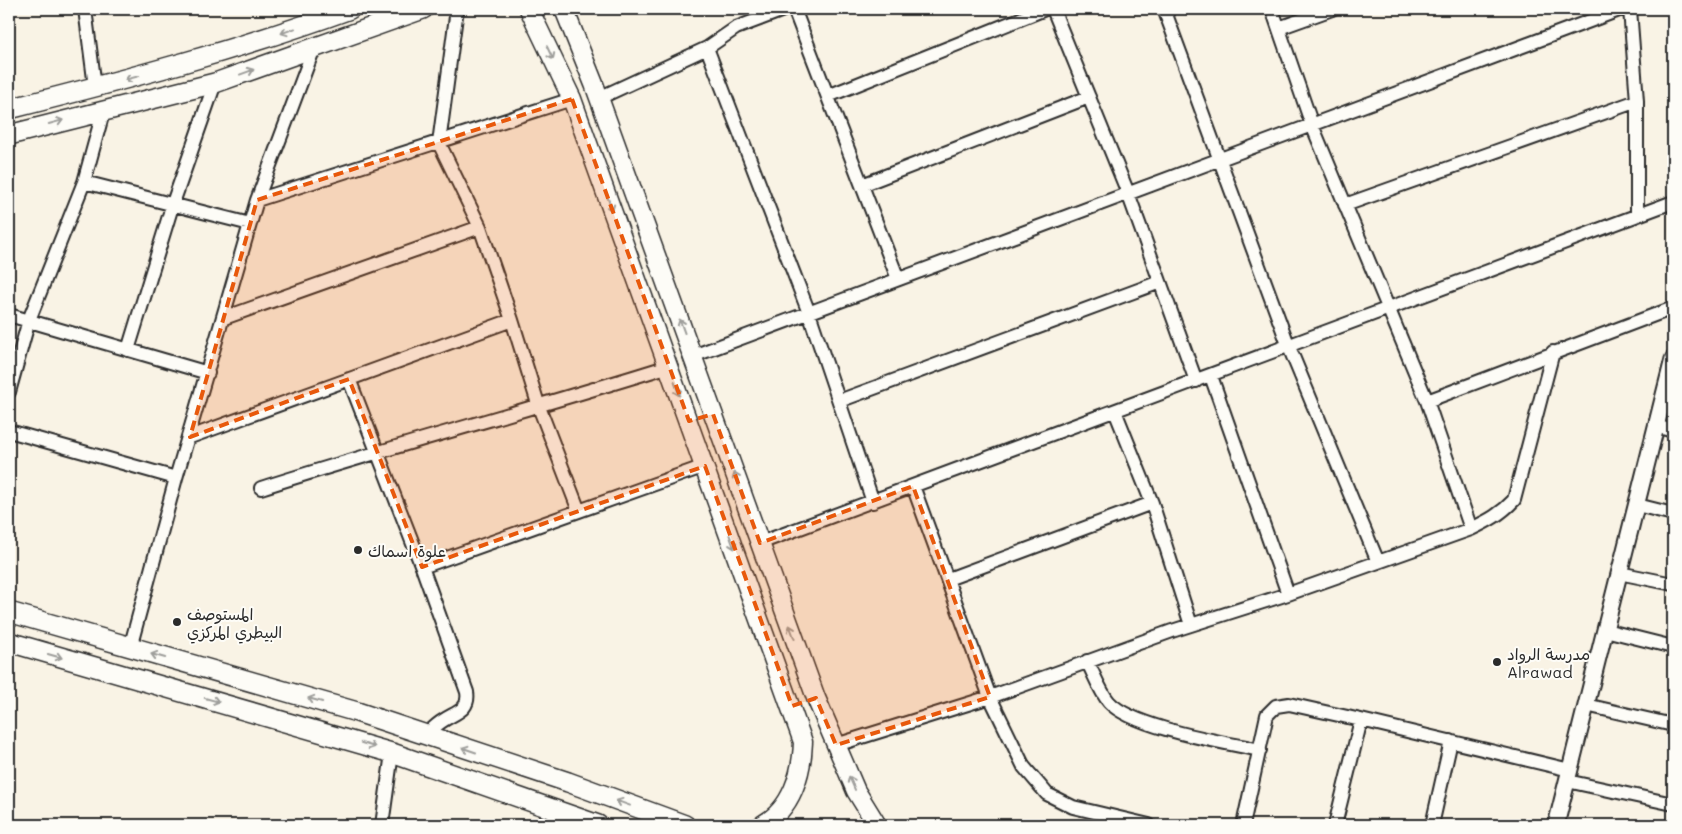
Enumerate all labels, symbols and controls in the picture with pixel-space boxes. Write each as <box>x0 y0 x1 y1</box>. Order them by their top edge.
one-way arrow <box>280 27 296 36</box>
one-way arrow <box>546 45 555 60</box>
one-way arrow <box>238 67 254 76</box>
one-way arrow <box>124 73 140 83</box>
one-way arrow <box>47 117 63 126</box>
one-way arrow <box>606 196 615 211</box>
one-way arrow <box>677 319 686 335</box>
one-way arrow <box>673 381 682 397</box>
one-way arrow <box>732 472 741 488</box>
one-way arrow <box>728 534 737 549</box>
place label: علوة اسماك <box>368 540 446 562</box>
marker: علوة اسماك <box>352 544 364 556</box>
place label: المستوصف البيطري المركزي <box>187 603 282 644</box>
marker: المستوصف البيطري المركزي <box>171 616 183 628</box>
one-way arrow <box>787 625 796 640</box>
place label: مدرسة الرواد Alrawad <box>1507 643 1590 682</box>
one-way arrow <box>47 651 63 661</box>
one-way arrow <box>151 651 167 660</box>
marker: مدرسة الرواد Alrawad <box>1491 656 1503 668</box>
one-way arrow <box>307 695 323 704</box>
one-way arrow <box>203 696 219 705</box>
one-way arrow <box>359 741 375 751</box>
one-way arrow <box>462 745 478 754</box>
one-way arrow <box>847 776 857 791</box>
one-way arrow <box>616 798 631 807</box>

